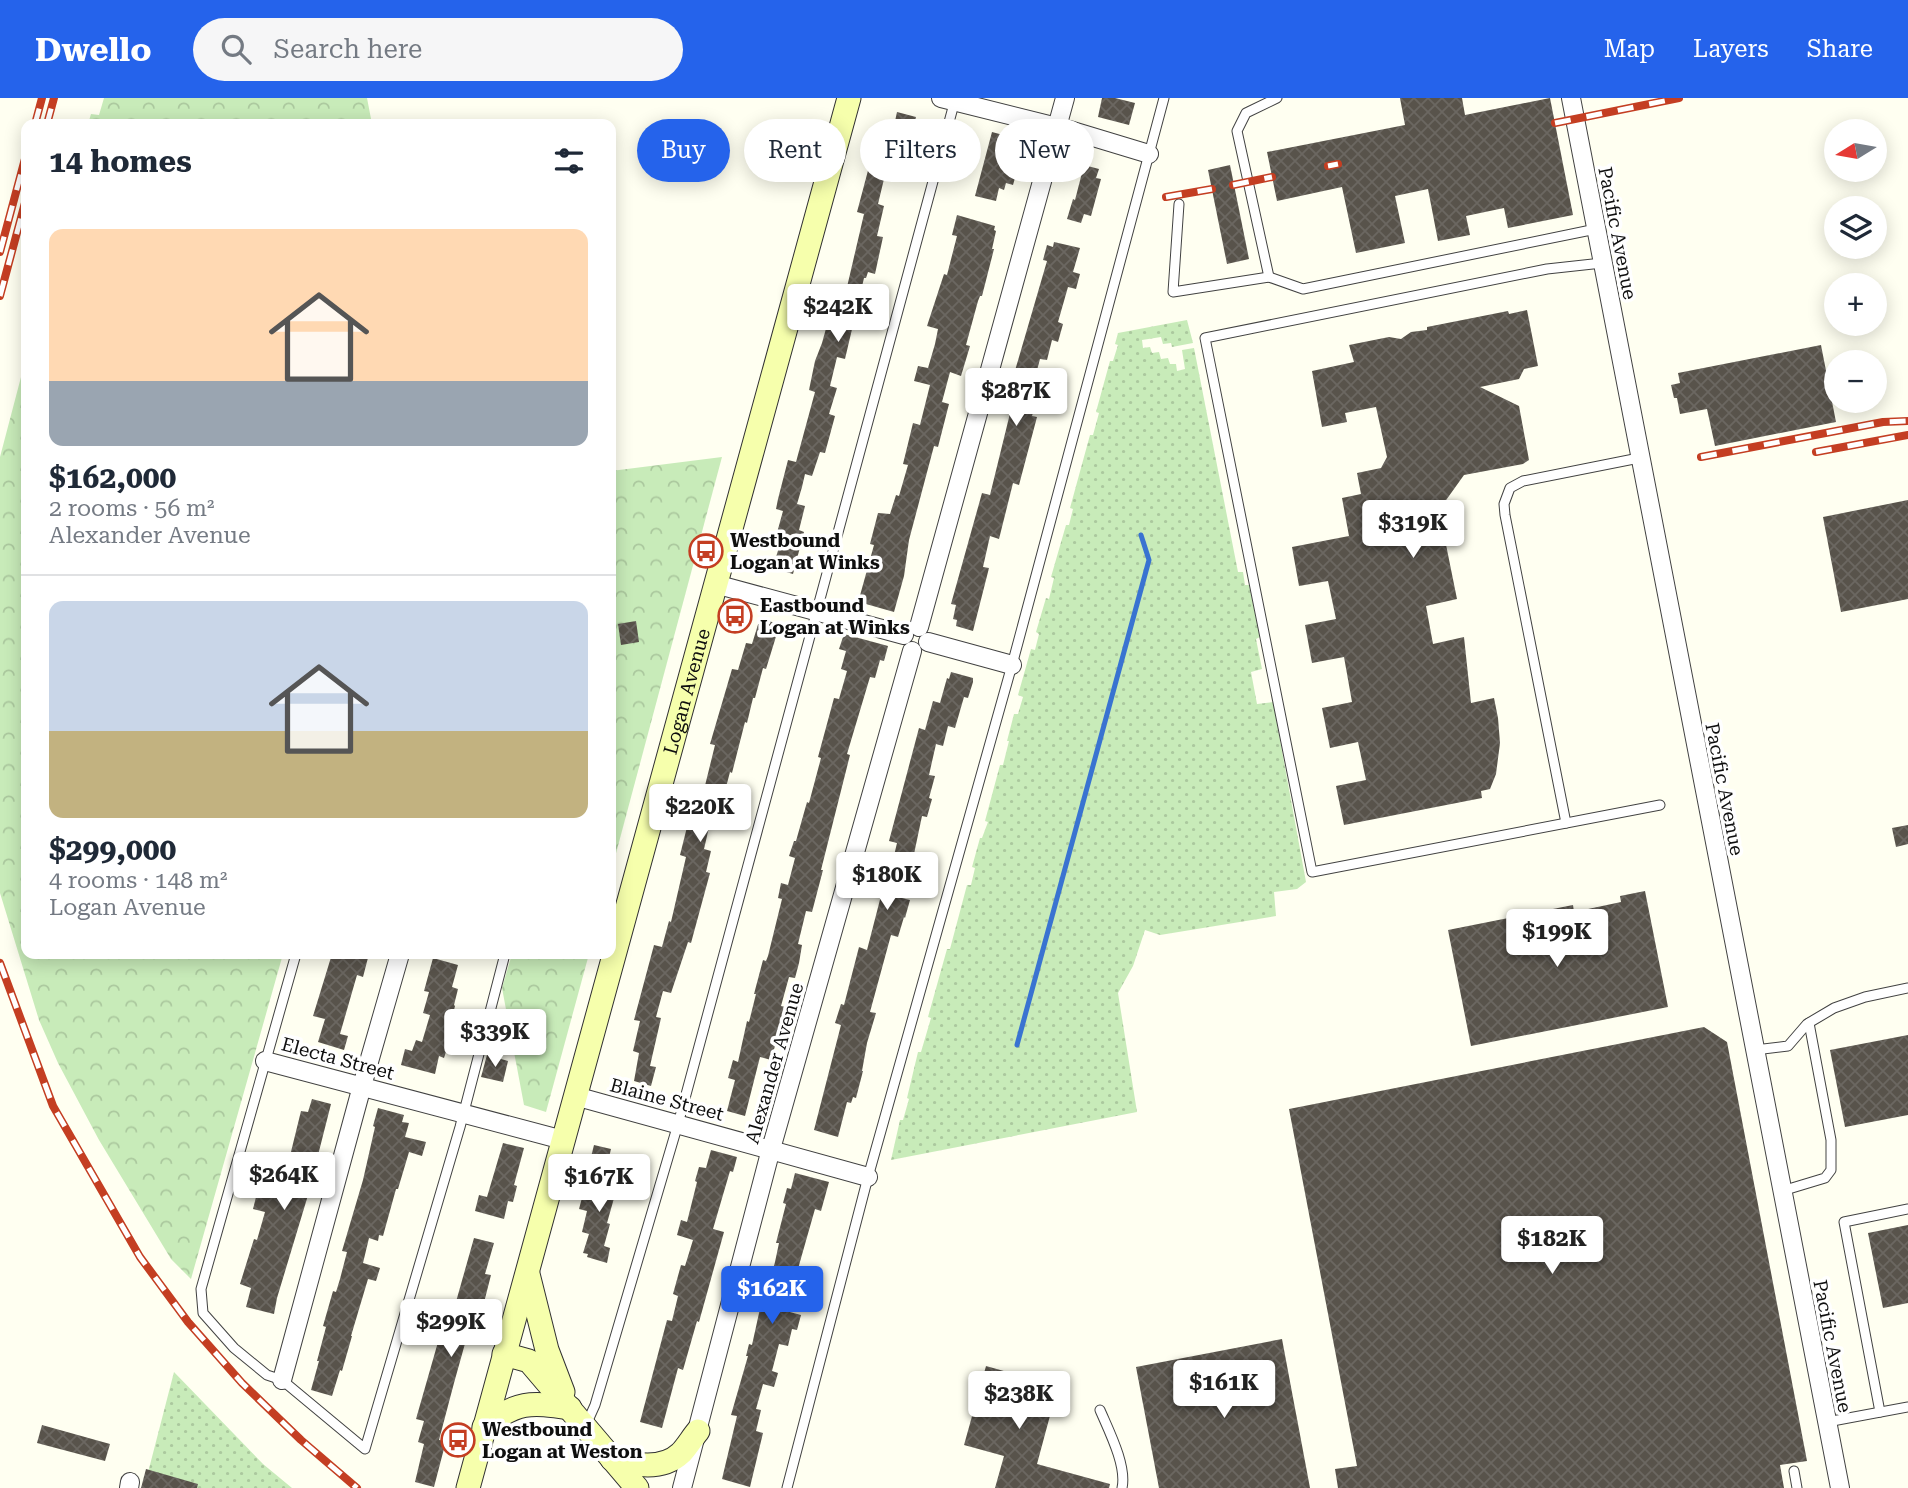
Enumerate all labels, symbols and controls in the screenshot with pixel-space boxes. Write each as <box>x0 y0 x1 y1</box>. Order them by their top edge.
search box <box>193 18 683 81</box>
text: Dwello <box>35 30 151 69</box>
icon: search <box>217 30 255 68</box>
text: Search here <box>273 34 422 64</box>
text: Map <box>1604 35 1655 63</box>
text: Layers <box>1693 35 1769 63</box>
text: Share <box>1807 35 1873 63</box>
chip: Buy <box>637 119 730 182</box>
chip: Rent <box>744 119 846 182</box>
chip: Filters <box>860 119 981 182</box>
chip: New <box>995 119 1094 182</box>
north arrow <box>1824 119 1886 182</box>
map controls <box>1824 119 1887 413</box>
icon: filters <box>550 142 588 180</box>
text: 14 homes <box>49 144 192 179</box>
street label: Pacific Avenue <box>1593 165 1642 301</box>
button: layers <box>1824 196 1887 259</box>
button: + <box>1824 273 1887 336</box>
icon: home <box>256 274 382 400</box>
pin: $242K <box>789 285 887 344</box>
text: $242K <box>803 293 873 320</box>
button: − <box>1824 350 1887 413</box>
pin: $287K <box>967 368 1065 428</box>
text: $287K <box>981 377 1051 404</box>
text: $162,000 <box>49 460 176 495</box>
text: 2 rooms · 56 m² <box>49 495 215 522</box>
pin: $319K <box>1364 500 1462 560</box>
text: $319K <box>1378 509 1448 536</box>
text: Alexander Avenue <box>49 522 251 549</box>
place label: Westbound Logan at Winks <box>730 529 880 574</box>
bus stop icon: Westbound Logan at Winks <box>687 532 725 570</box>
place label: Eastbound Logan at Winks <box>760 594 910 639</box>
bus stop icon: Eastbound Logan at Winks <box>716 597 754 635</box>
street label: Logan Avenue <box>659 626 715 757</box>
icon: home <box>256 646 382 772</box>
street label: Pacific Avenue <box>1700 721 1749 857</box>
pin: $220K <box>651 784 749 844</box>
text: $220K <box>665 793 735 820</box>
text: $299,000 <box>49 832 176 867</box>
pin: $180K <box>838 852 936 912</box>
text: $180K <box>852 861 922 888</box>
text: 4 rooms · 148 m² <box>49 867 227 894</box>
text: Logan Avenue <box>49 894 206 921</box>
pin: $199K <box>1508 910 1606 969</box>
text: $199K <box>1522 918 1592 945</box>
street label: Alexander Avenue <box>740 980 808 1146</box>
pin: $339K <box>446 1010 544 1069</box>
text: $339K <box>460 1018 530 1045</box>
street label: Electa Street <box>279 1032 397 1085</box>
street label: Blaine Street <box>607 1073 726 1126</box>
pin: $264K <box>235 1152 333 1212</box>
pin: $167K <box>550 1154 648 1214</box>
text: $264K <box>249 1161 319 1188</box>
text: $167K <box>564 1163 634 1190</box>
pin: $182K <box>1503 1216 1601 1276</box>
text: $182K <box>1517 1225 1587 1252</box>
pin: $162K <box>723 1266 821 1326</box>
text: $162K <box>737 1275 807 1302</box>
street label: Pacific Avenue <box>1808 1278 1857 1414</box>
pin: $299K <box>402 1300 500 1359</box>
text: $299K <box>416 1308 486 1335</box>
pin: $161K <box>1175 1360 1273 1420</box>
text: $161K <box>1189 1369 1259 1396</box>
pin: $238K <box>970 1372 1068 1431</box>
text: $238K <box>984 1380 1054 1407</box>
place label: Westbound Logan at Weston <box>482 1418 643 1463</box>
bus stop icon: Westbound Logan at Weston <box>439 1421 477 1459</box>

